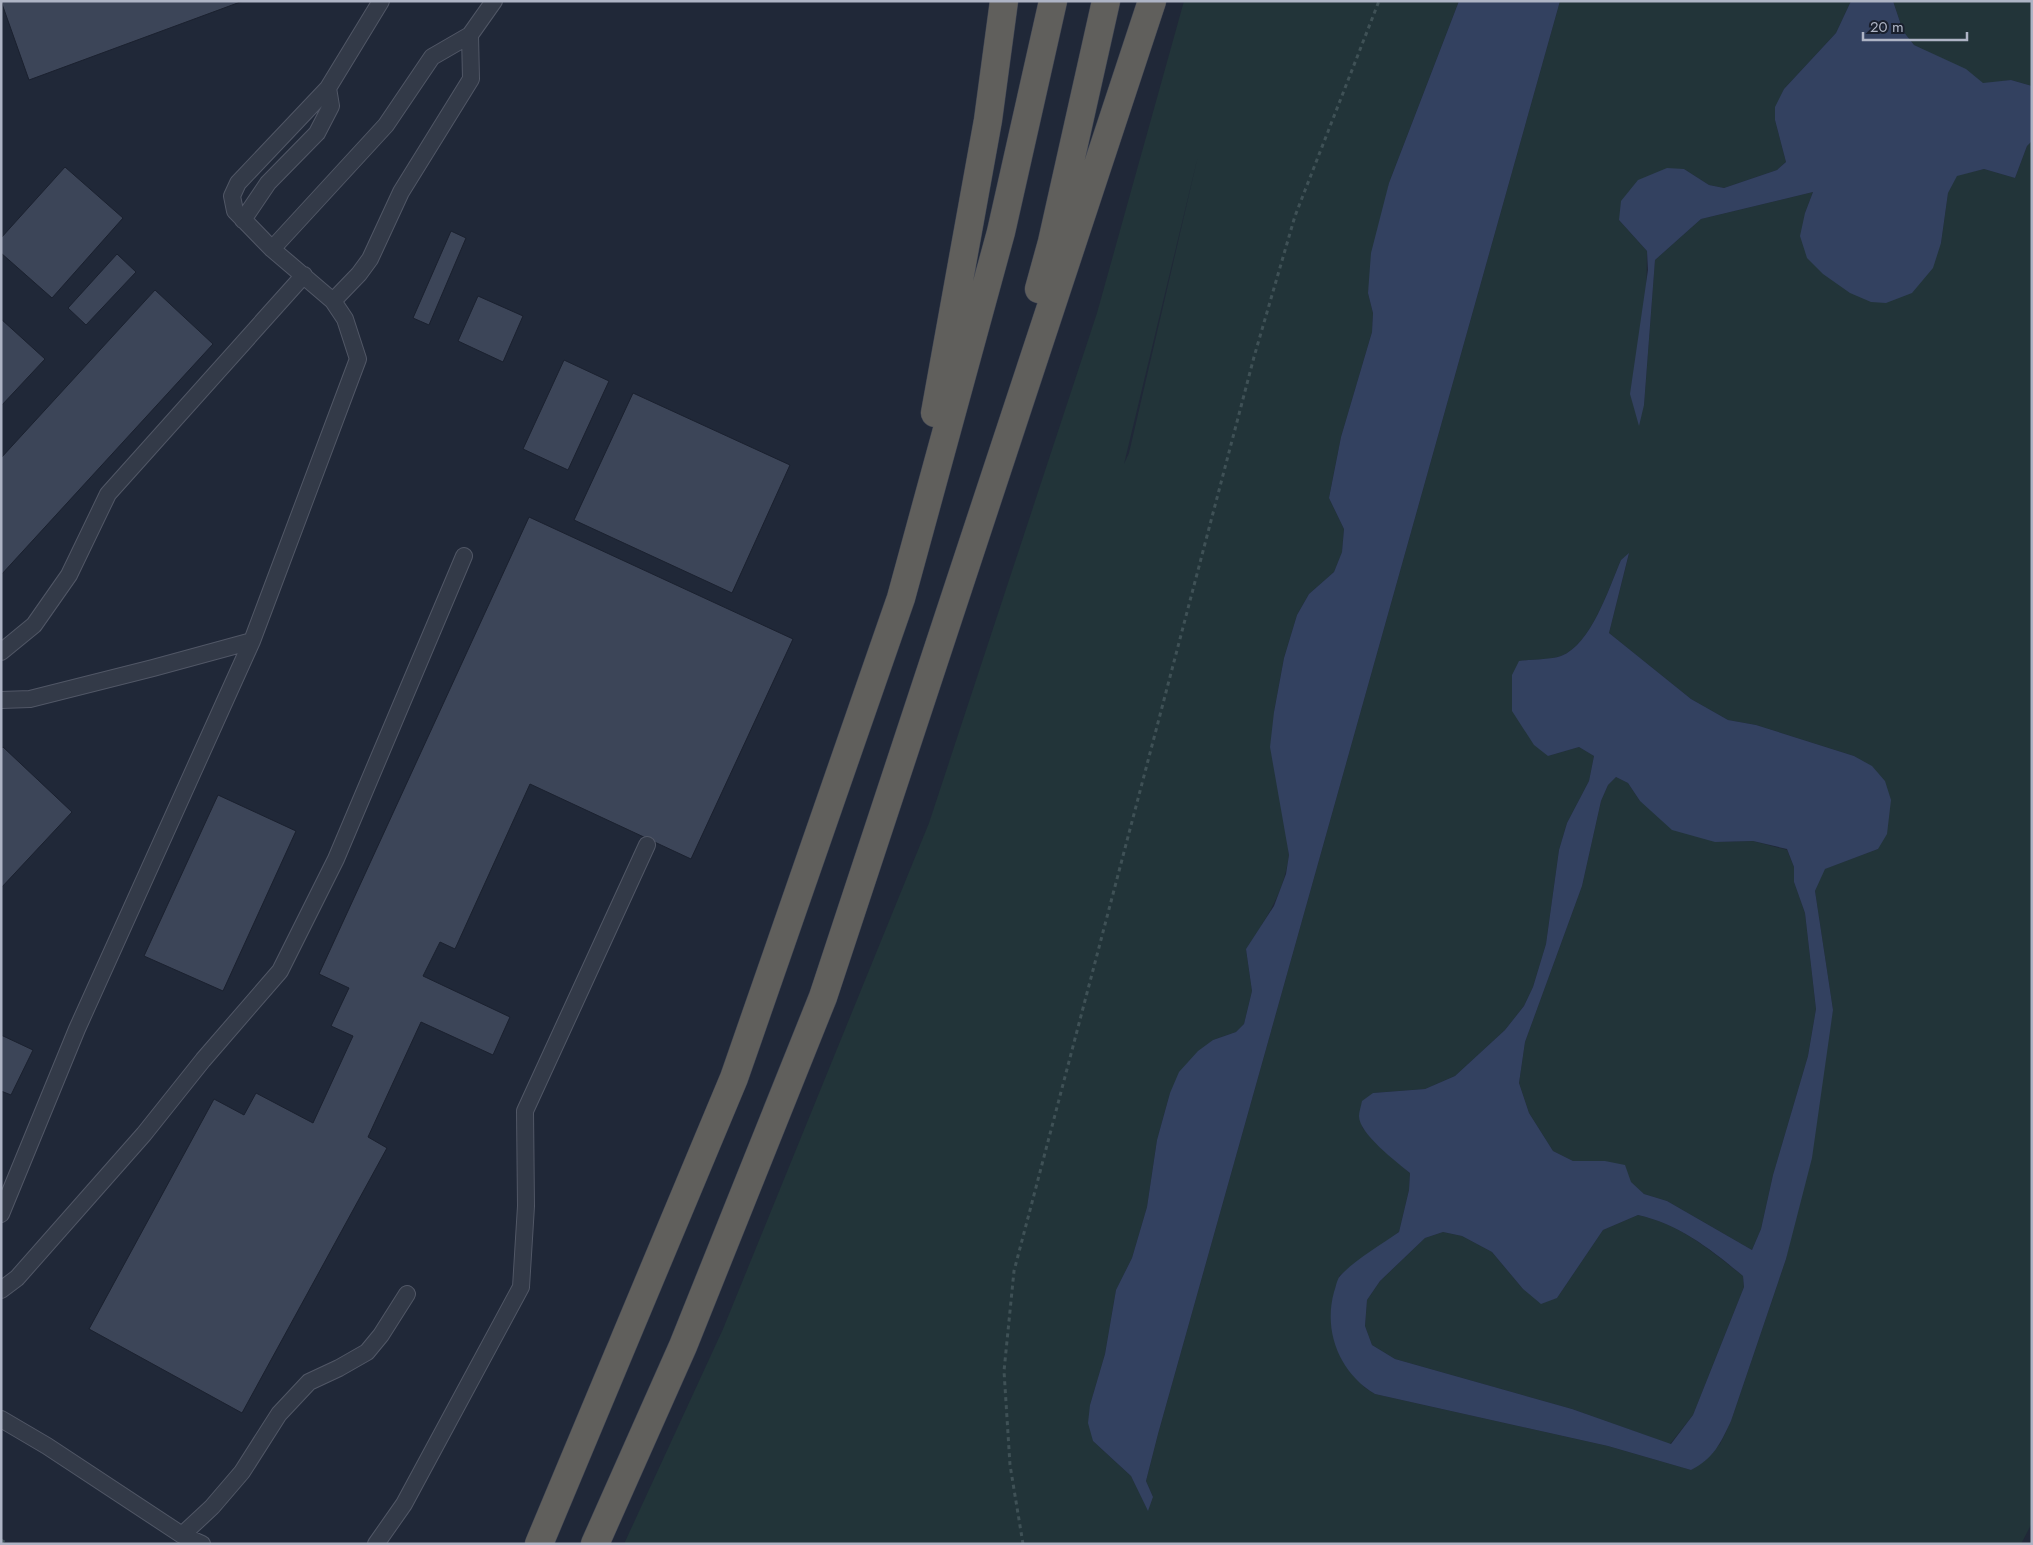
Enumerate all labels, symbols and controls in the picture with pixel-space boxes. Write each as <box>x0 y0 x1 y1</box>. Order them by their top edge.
scale bar <box>1863 10 1967 42</box>
text: 20 m <box>1870 16 1904 38</box>

